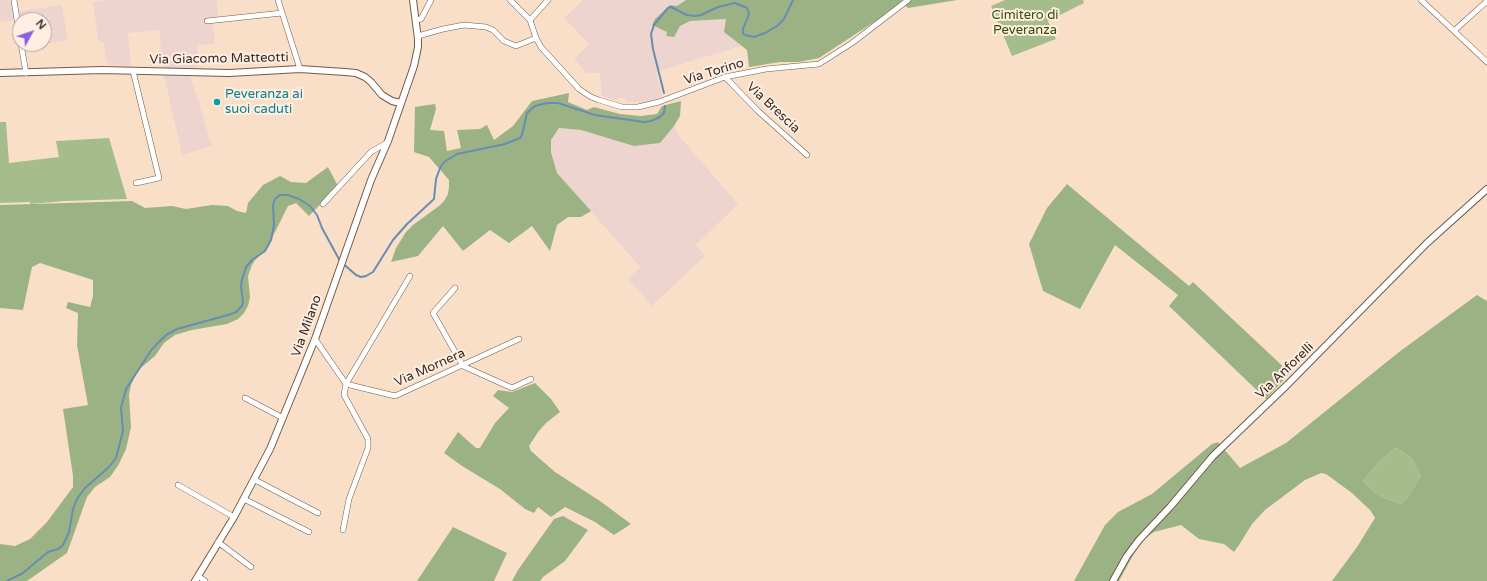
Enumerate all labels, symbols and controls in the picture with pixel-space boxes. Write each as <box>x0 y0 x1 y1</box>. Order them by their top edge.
park label: Cimitero di Peveranza <box>991 8 1059 39</box>
north arrow <box>12 12 52 52</box>
text: N <box>33 17 49 32</box>
street label: Via Giacomo Matteotti <box>149 50 289 68</box>
street label: Via Torino <box>682 56 746 88</box>
street label: Via Brescia <box>743 79 803 137</box>
place label: Peveranza ai suoi caduti <box>225 87 303 118</box>
marker: Peveranza ai suoi caduti <box>212 97 222 107</box>
street label: Via Milano <box>289 293 325 359</box>
street label: Via Anforelli <box>1253 340 1317 402</box>
street label: Via Mornera <box>392 345 468 391</box>

